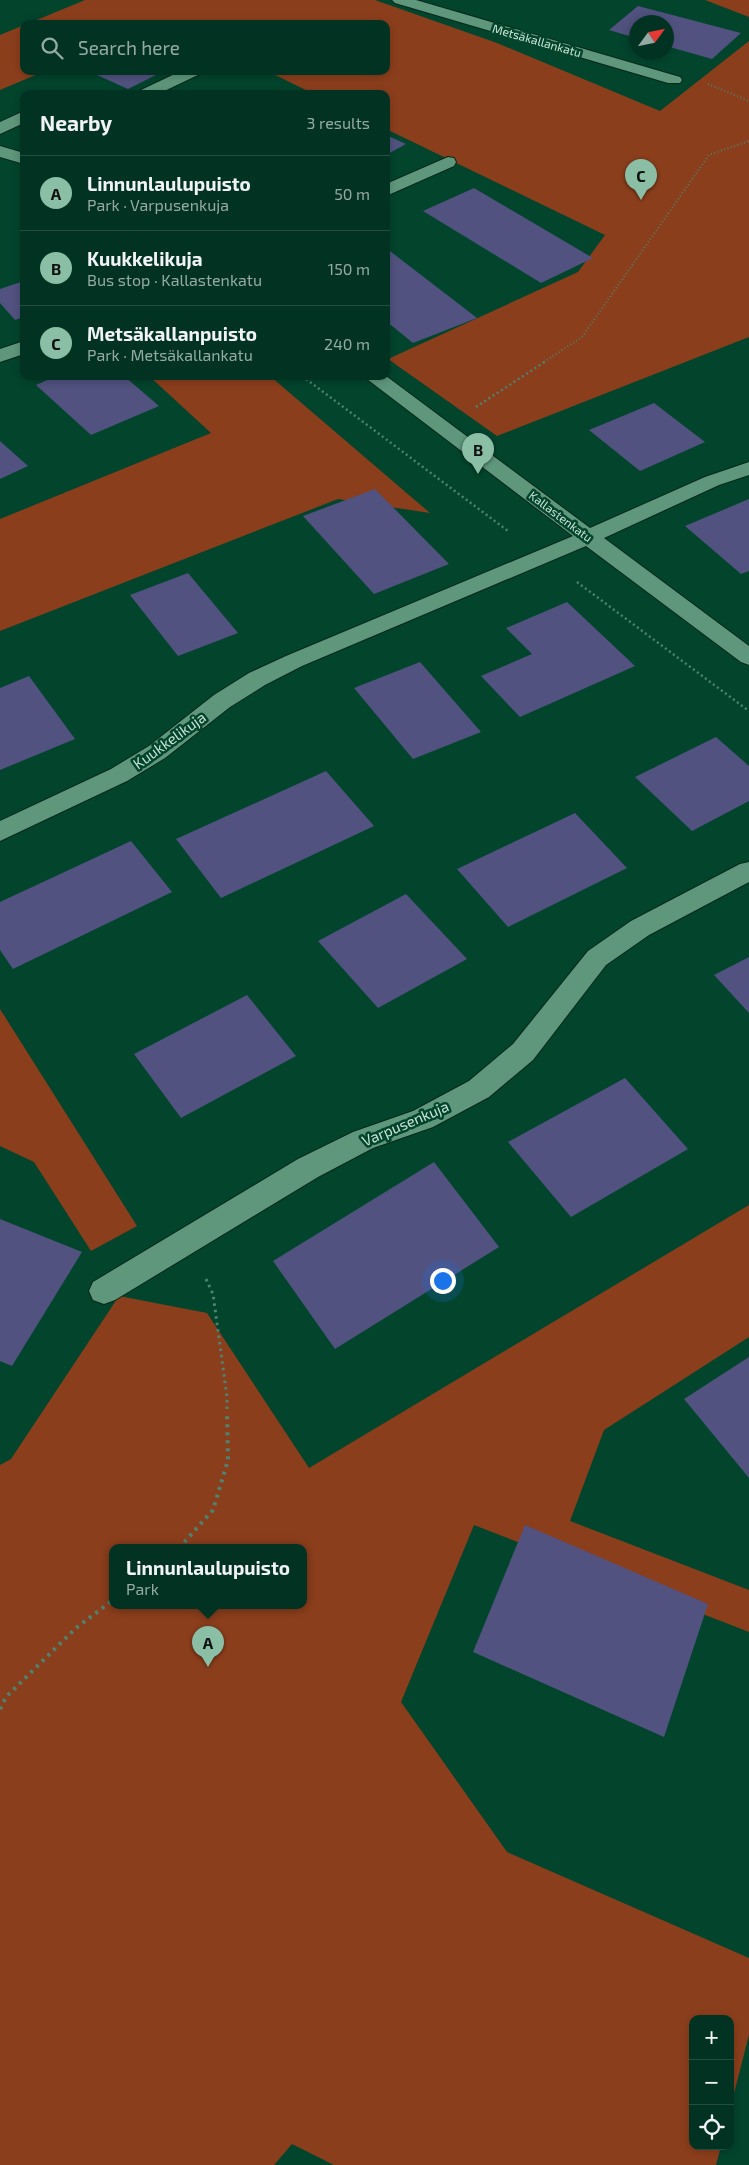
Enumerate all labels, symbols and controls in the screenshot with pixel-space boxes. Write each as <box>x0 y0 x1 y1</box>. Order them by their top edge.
north arrow <box>629 15 674 60</box>
search box <box>20 20 390 75</box>
street label: Metsäkallankatu <box>491 21 583 59</box>
icon: search <box>38 34 66 62</box>
text: Search here <box>78 36 180 59</box>
text: Nearby <box>40 110 112 135</box>
text: 3 results <box>307 113 370 132</box>
pin: C <box>625 159 657 200</box>
text: Linnunlaulupuisto <box>87 172 251 195</box>
text: A <box>51 184 61 203</box>
text: 50 m <box>334 184 370 203</box>
text: Park · Varpusenkuja <box>87 195 229 214</box>
text: Kuukkelikuja <box>87 247 203 270</box>
text: B <box>51 259 61 278</box>
text: 150 m <box>328 259 370 278</box>
text: Bus stop · Kallastenkatu <box>87 270 262 289</box>
text: Metsäkallanpuisto <box>87 322 257 345</box>
text: C <box>51 334 61 353</box>
text: 240 m <box>324 334 370 353</box>
text: Park · Metsäkallankatu <box>87 345 253 364</box>
pin: B <box>462 433 494 474</box>
street label: Kallastenkatu <box>527 488 595 544</box>
street label: Kuukkelikuja <box>129 708 209 773</box>
street label: Varpusenkuja <box>359 1097 452 1150</box>
your location <box>430 1268 456 1294</box>
popup <box>109 1544 307 1609</box>
text: Linnunlaulupuisto <box>126 1556 290 1579</box>
text: Park <box>126 1579 159 1598</box>
pin: A <box>192 1626 224 1667</box>
map controls <box>689 2015 734 2150</box>
button: + <box>689 2015 734 2060</box>
button: − <box>689 2060 734 2105</box>
button: locate <box>689 2105 734 2150</box>

